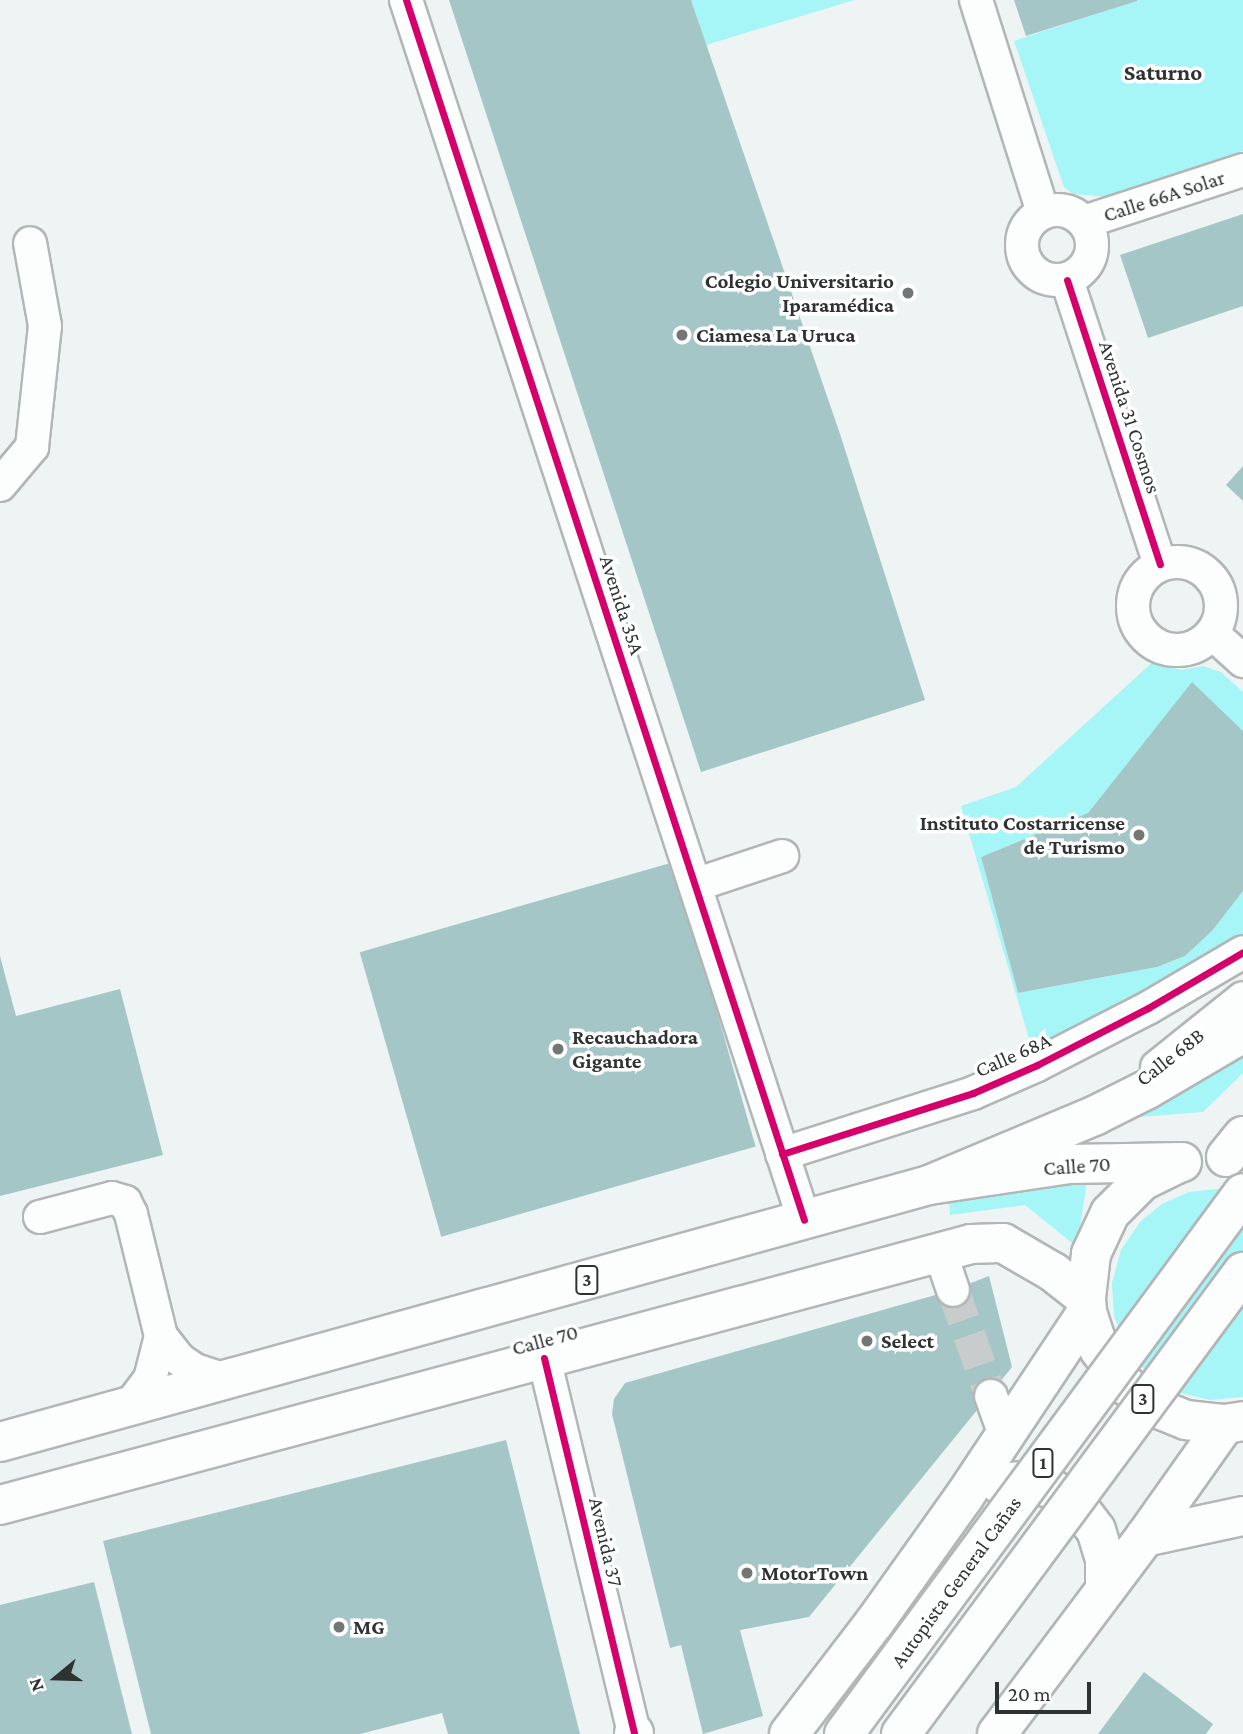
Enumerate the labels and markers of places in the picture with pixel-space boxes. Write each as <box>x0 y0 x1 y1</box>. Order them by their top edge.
place label: Colegio Universitario Iparamédica <box>705 268 894 318</box>
marker: Colegio Universitario Iparamédica <box>900 285 916 301</box>
place label: Ciamesa La Uruca <box>696 322 855 348</box>
marker: Ciamesa La Uruca <box>674 327 690 343</box>
place label: Instituto Costarricense de Turismo <box>920 810 1125 860</box>
marker: Instituto Costarricense de Turismo <box>1131 827 1147 843</box>
place label: Recauchadora Gigante <box>572 1024 698 1074</box>
marker: Recauchadora Gigante <box>550 1041 566 1057</box>
place label: Select <box>881 1328 934 1354</box>
marker: Select <box>859 1333 875 1349</box>
place label: MotorTown <box>761 1560 868 1586</box>
marker: MotorTown <box>739 1565 755 1581</box>
place label: MG <box>353 1614 385 1640</box>
marker: MG <box>331 1619 347 1635</box>

